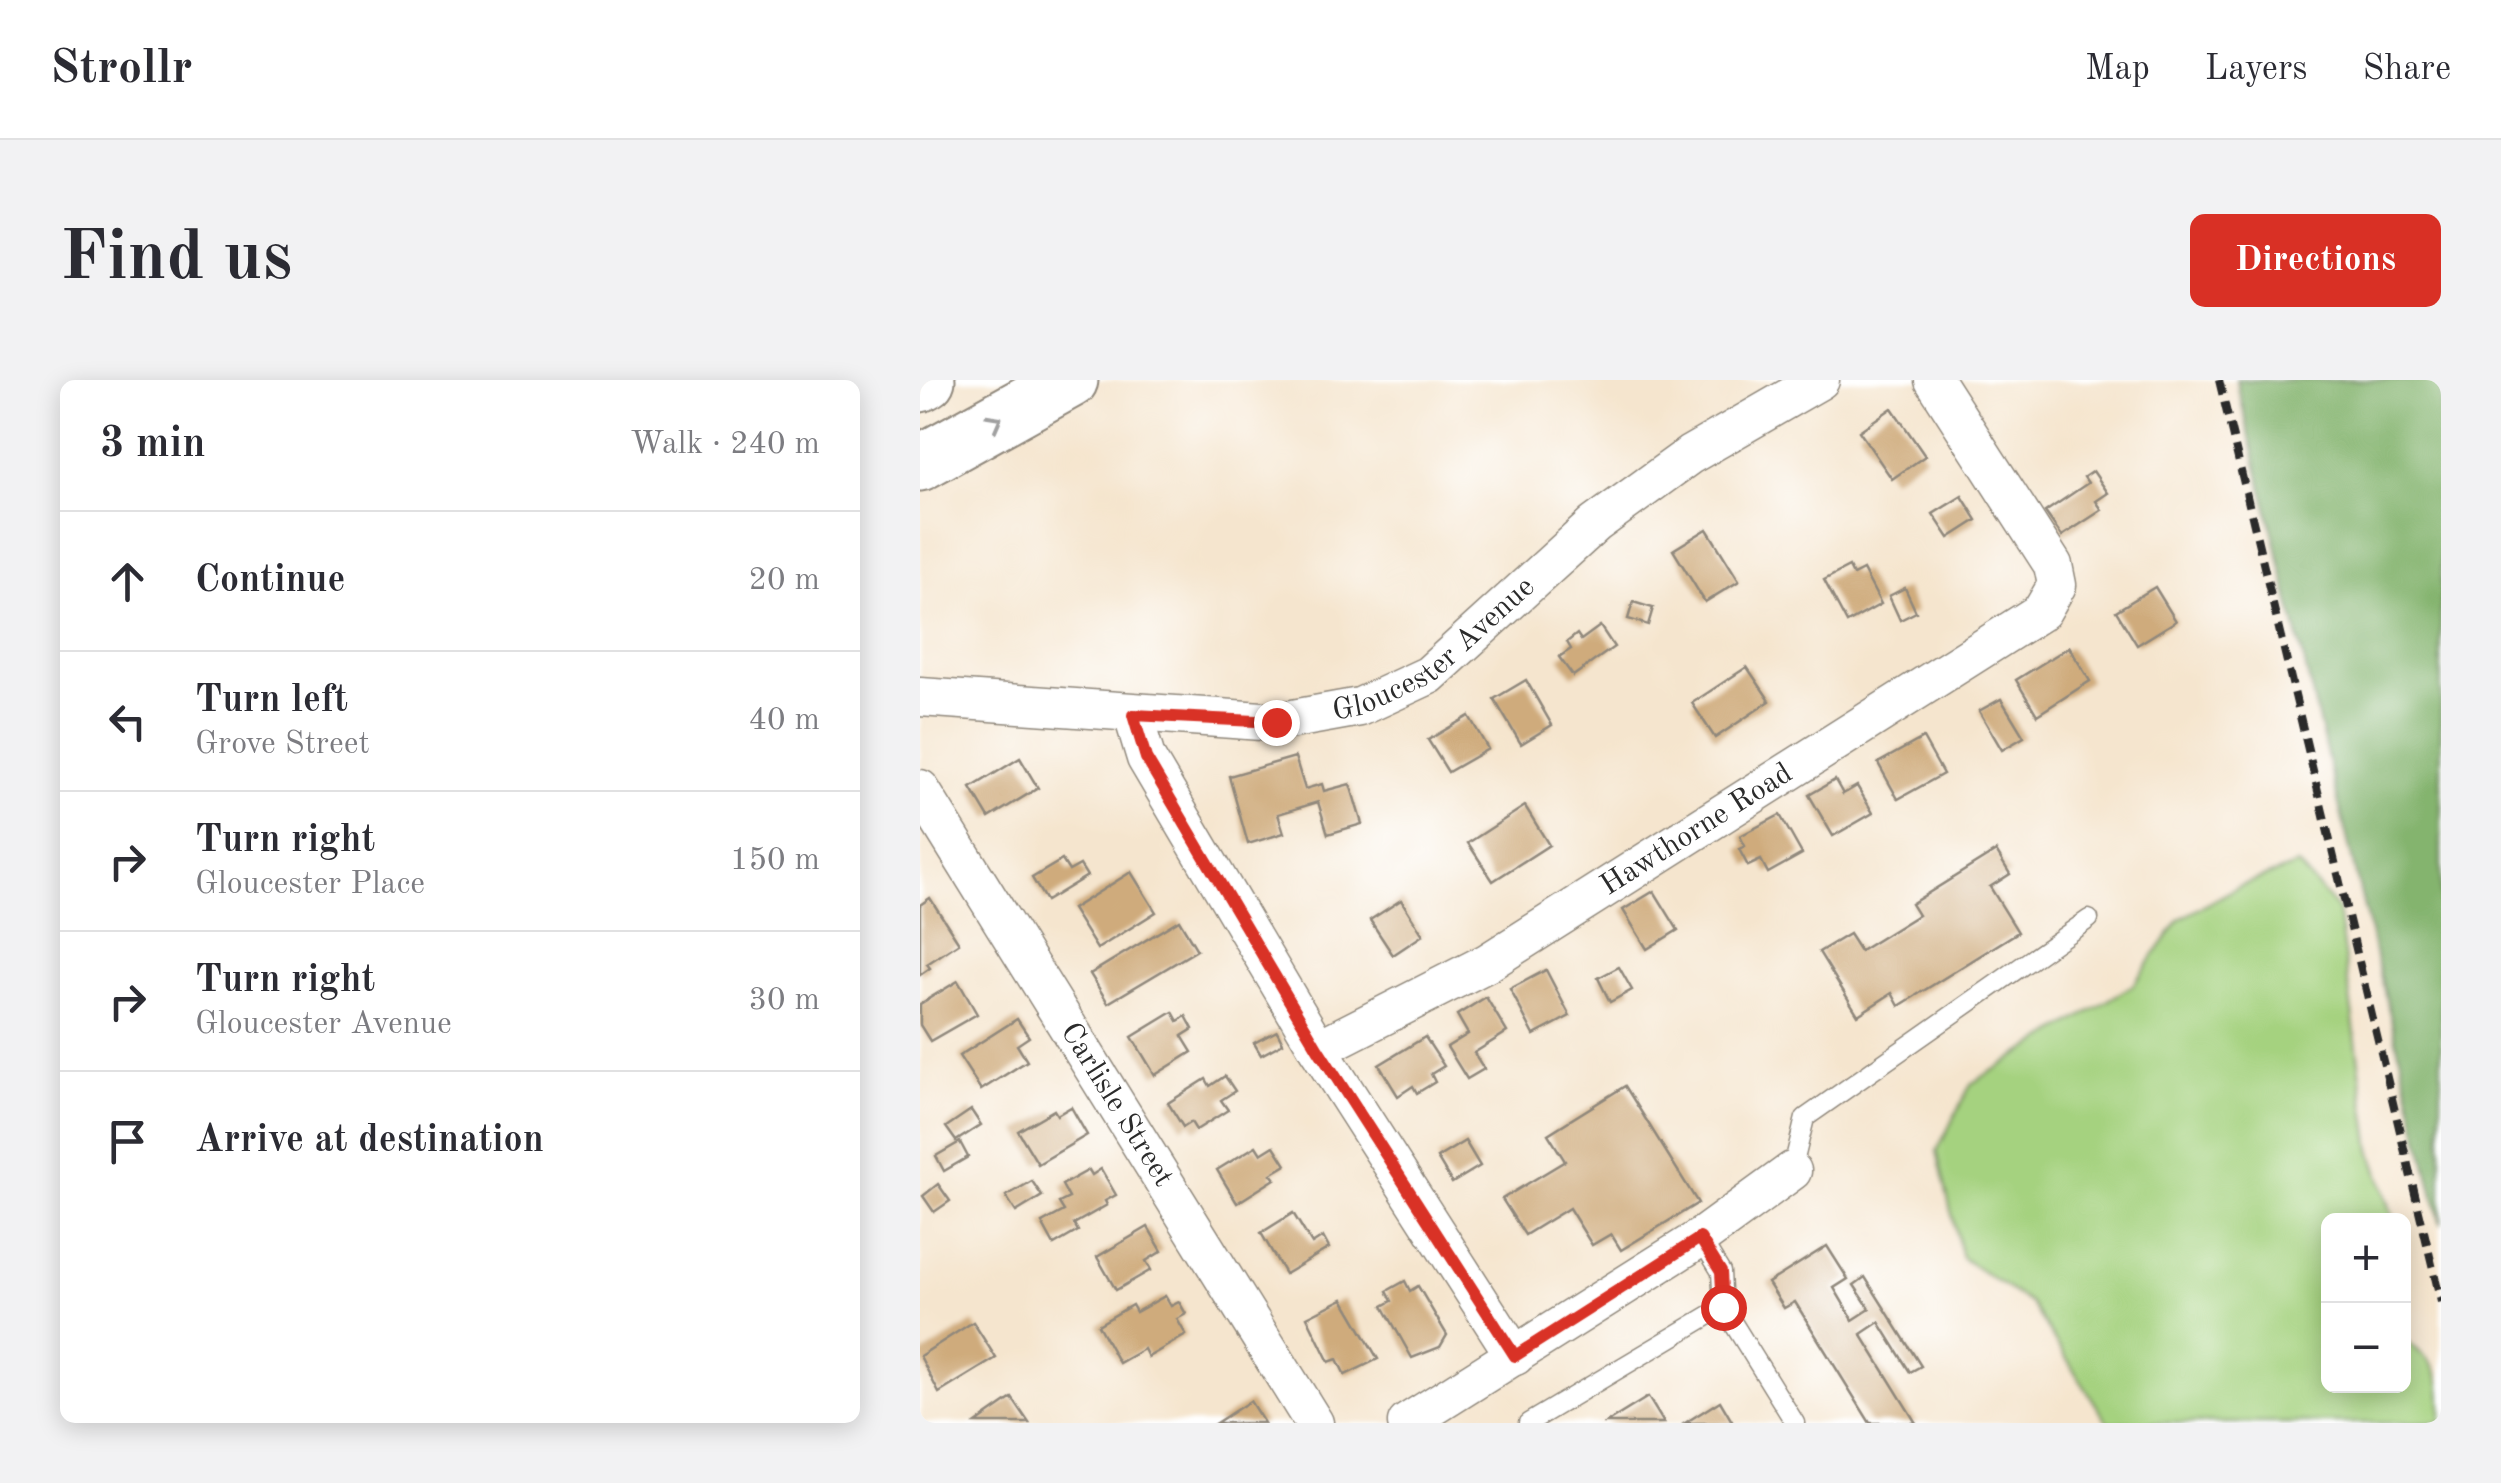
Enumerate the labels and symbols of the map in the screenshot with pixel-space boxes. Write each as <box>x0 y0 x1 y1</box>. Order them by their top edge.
one-way arrow <box>984 414 1002 434</box>
street label: Gloucester Avenue <box>1330 572 1541 727</box>
route end <box>1254 700 1300 746</box>
street label: Hawthorne Road <box>1596 758 1798 902</box>
street label: Carlisle Street <box>1054 1018 1178 1192</box>
route start <box>1701 1285 1747 1331</box>

